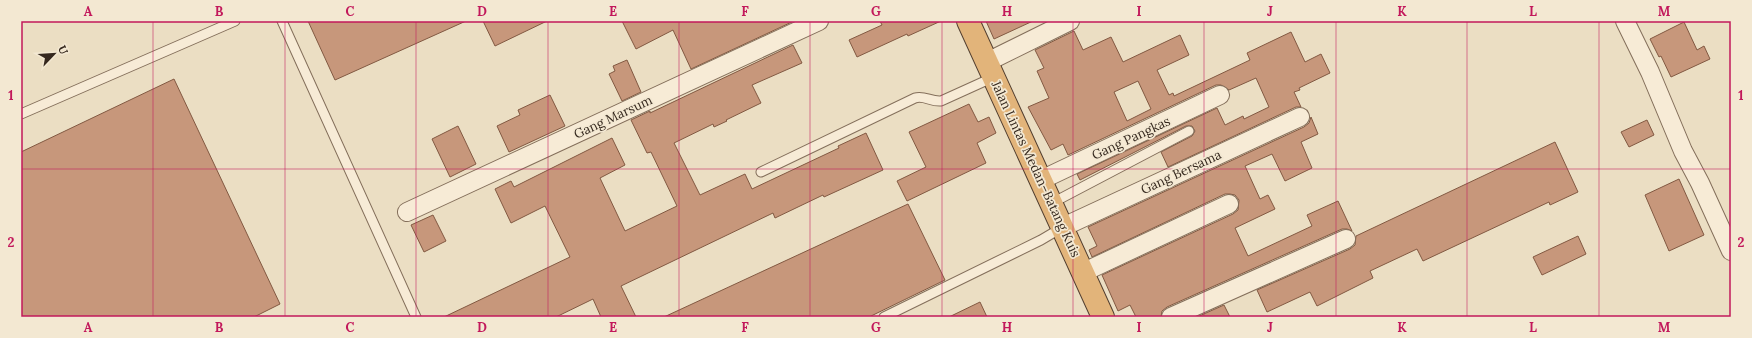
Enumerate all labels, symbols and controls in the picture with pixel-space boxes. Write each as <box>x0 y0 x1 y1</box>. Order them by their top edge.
text: A <box>84 3 93 20</box>
text: B <box>215 3 224 20</box>
text: C <box>346 3 355 20</box>
text: D <box>477 3 487 20</box>
text: E <box>609 3 617 20</box>
text: F <box>741 3 749 20</box>
text: G <box>871 3 881 20</box>
text: H <box>1002 3 1012 20</box>
text: I <box>1136 3 1142 20</box>
text: J <box>1267 3 1273 20</box>
text: K <box>1397 3 1407 20</box>
text: L <box>1529 3 1537 20</box>
text: M <box>1658 3 1671 20</box>
north arrow <box>34 34 74 74</box>
text: U <box>55 43 71 57</box>
street label: Jalan Lintas Medan–Batang Kuis <box>987 77 1084 260</box>
text: 1 <box>8 87 14 104</box>
text: 1 <box>1738 87 1744 104</box>
street label: Gang Marsum <box>571 91 655 143</box>
street label: Gang Pangkas <box>1089 112 1173 164</box>
street label: Gang Bersama <box>1138 146 1224 198</box>
text: 2 <box>8 234 15 251</box>
text: 2 <box>1738 234 1745 251</box>
text: A <box>84 319 93 336</box>
text: B <box>215 319 224 336</box>
text: C <box>346 319 355 336</box>
text: D <box>477 319 487 336</box>
text: E <box>609 319 617 336</box>
text: F <box>741 319 749 336</box>
text: G <box>871 319 881 336</box>
text: H <box>1002 319 1012 336</box>
text: I <box>1136 319 1142 336</box>
text: J <box>1267 319 1273 336</box>
text: K <box>1397 319 1407 336</box>
text: L <box>1529 319 1537 336</box>
text: M <box>1658 319 1671 336</box>

